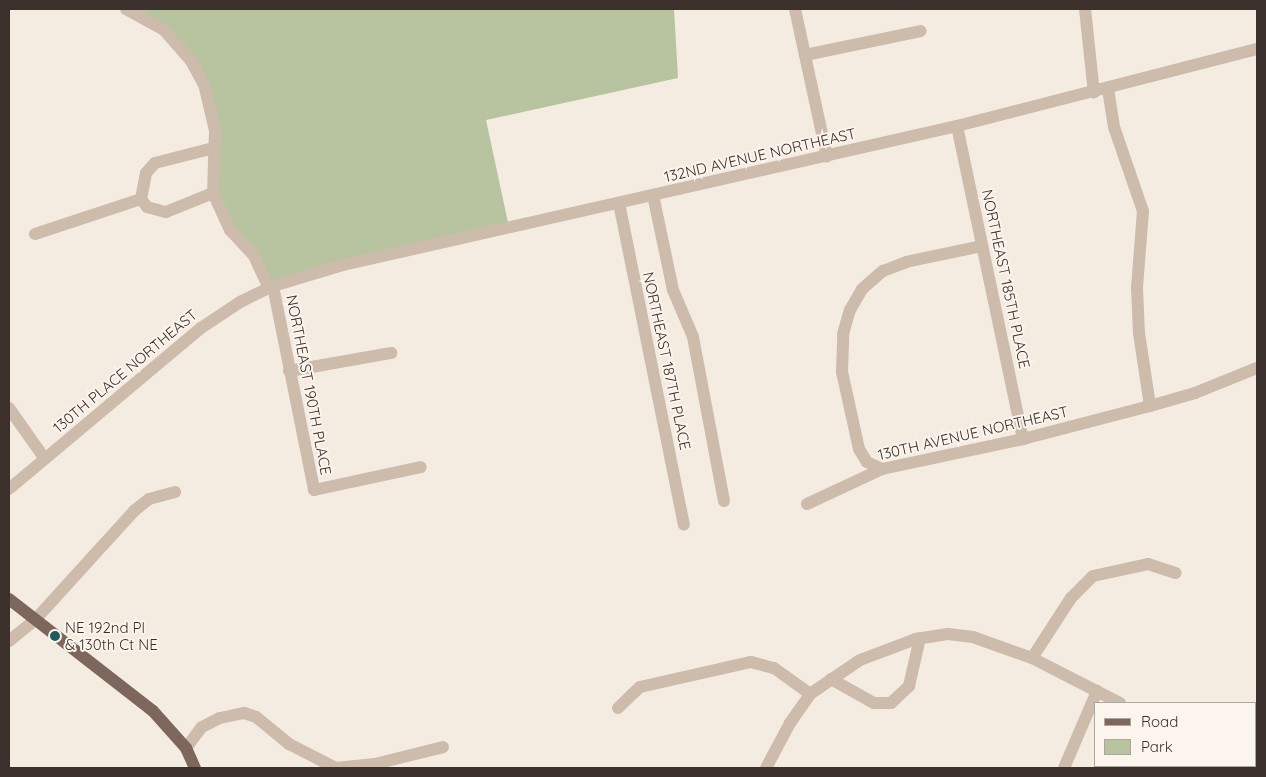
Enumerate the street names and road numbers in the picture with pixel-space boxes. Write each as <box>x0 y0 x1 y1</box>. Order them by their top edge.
street label: 132ND AVENUE NORTHEAST <box>662 124 858 186</box>
street label: NORTHEAST 185TH PLACE <box>978 188 1034 370</box>
street label: NORTHEAST 187TH PLACE <box>639 270 695 452</box>
street label: NORTHEAST 190TH PLACE <box>283 293 335 477</box>
street label: 130TH PLACE NORTHEAST <box>49 305 201 437</box>
street label: 130TH AVENUE NORTHEAST <box>876 402 1070 464</box>

